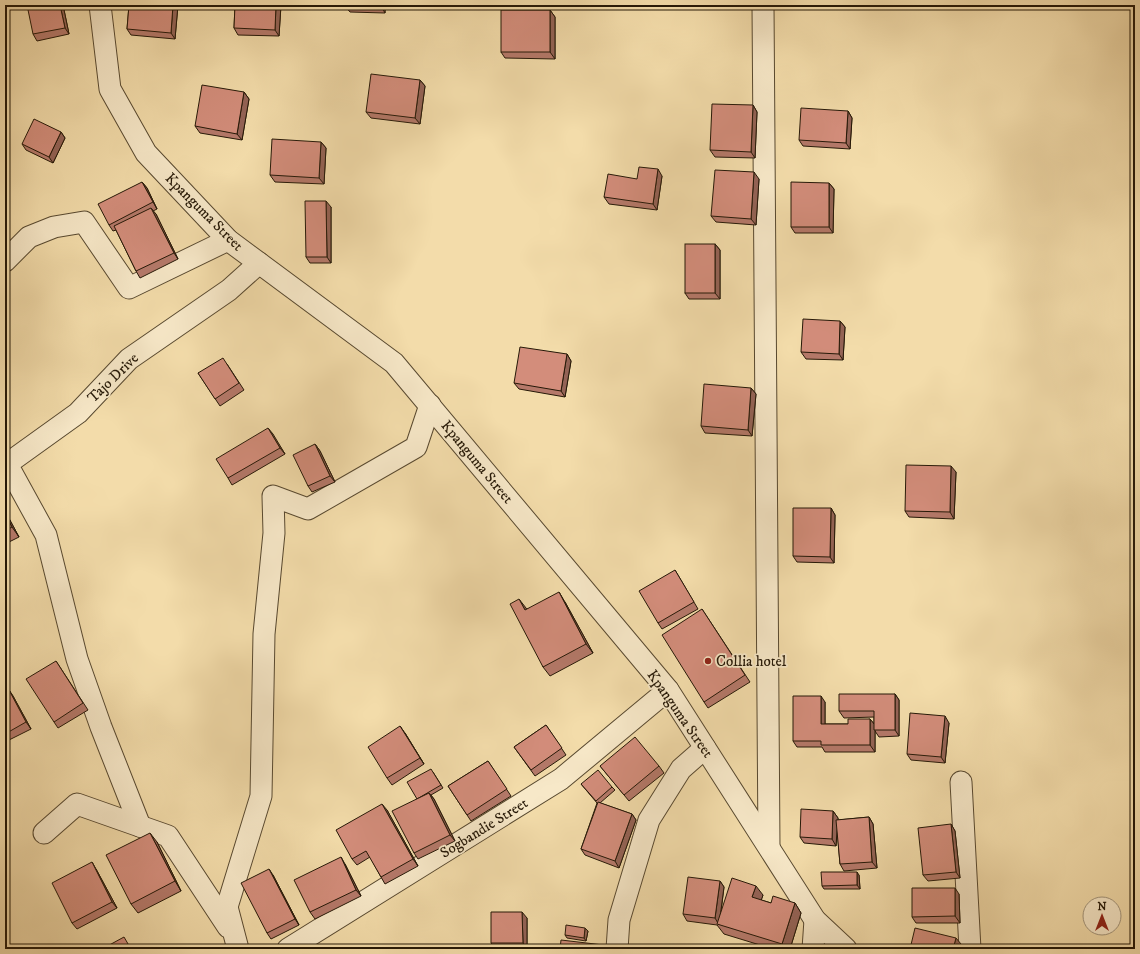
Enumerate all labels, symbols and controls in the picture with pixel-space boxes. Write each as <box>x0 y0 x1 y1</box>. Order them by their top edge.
street label: Kpanguma Street <box>161 169 247 255</box>
street label: Tajo Drive <box>83 349 143 407</box>
street label: Kpanguma Street <box>437 416 518 508</box>
place label: Collia hotel <box>716 652 787 671</box>
marker: Collia hotel <box>703 656 713 666</box>
street label: Kpanguma Street <box>643 666 717 762</box>
street label: Sogbandie Street <box>437 793 532 863</box>
north arrow <box>1082 896 1122 936</box>
text: N <box>1097 900 1107 914</box>

